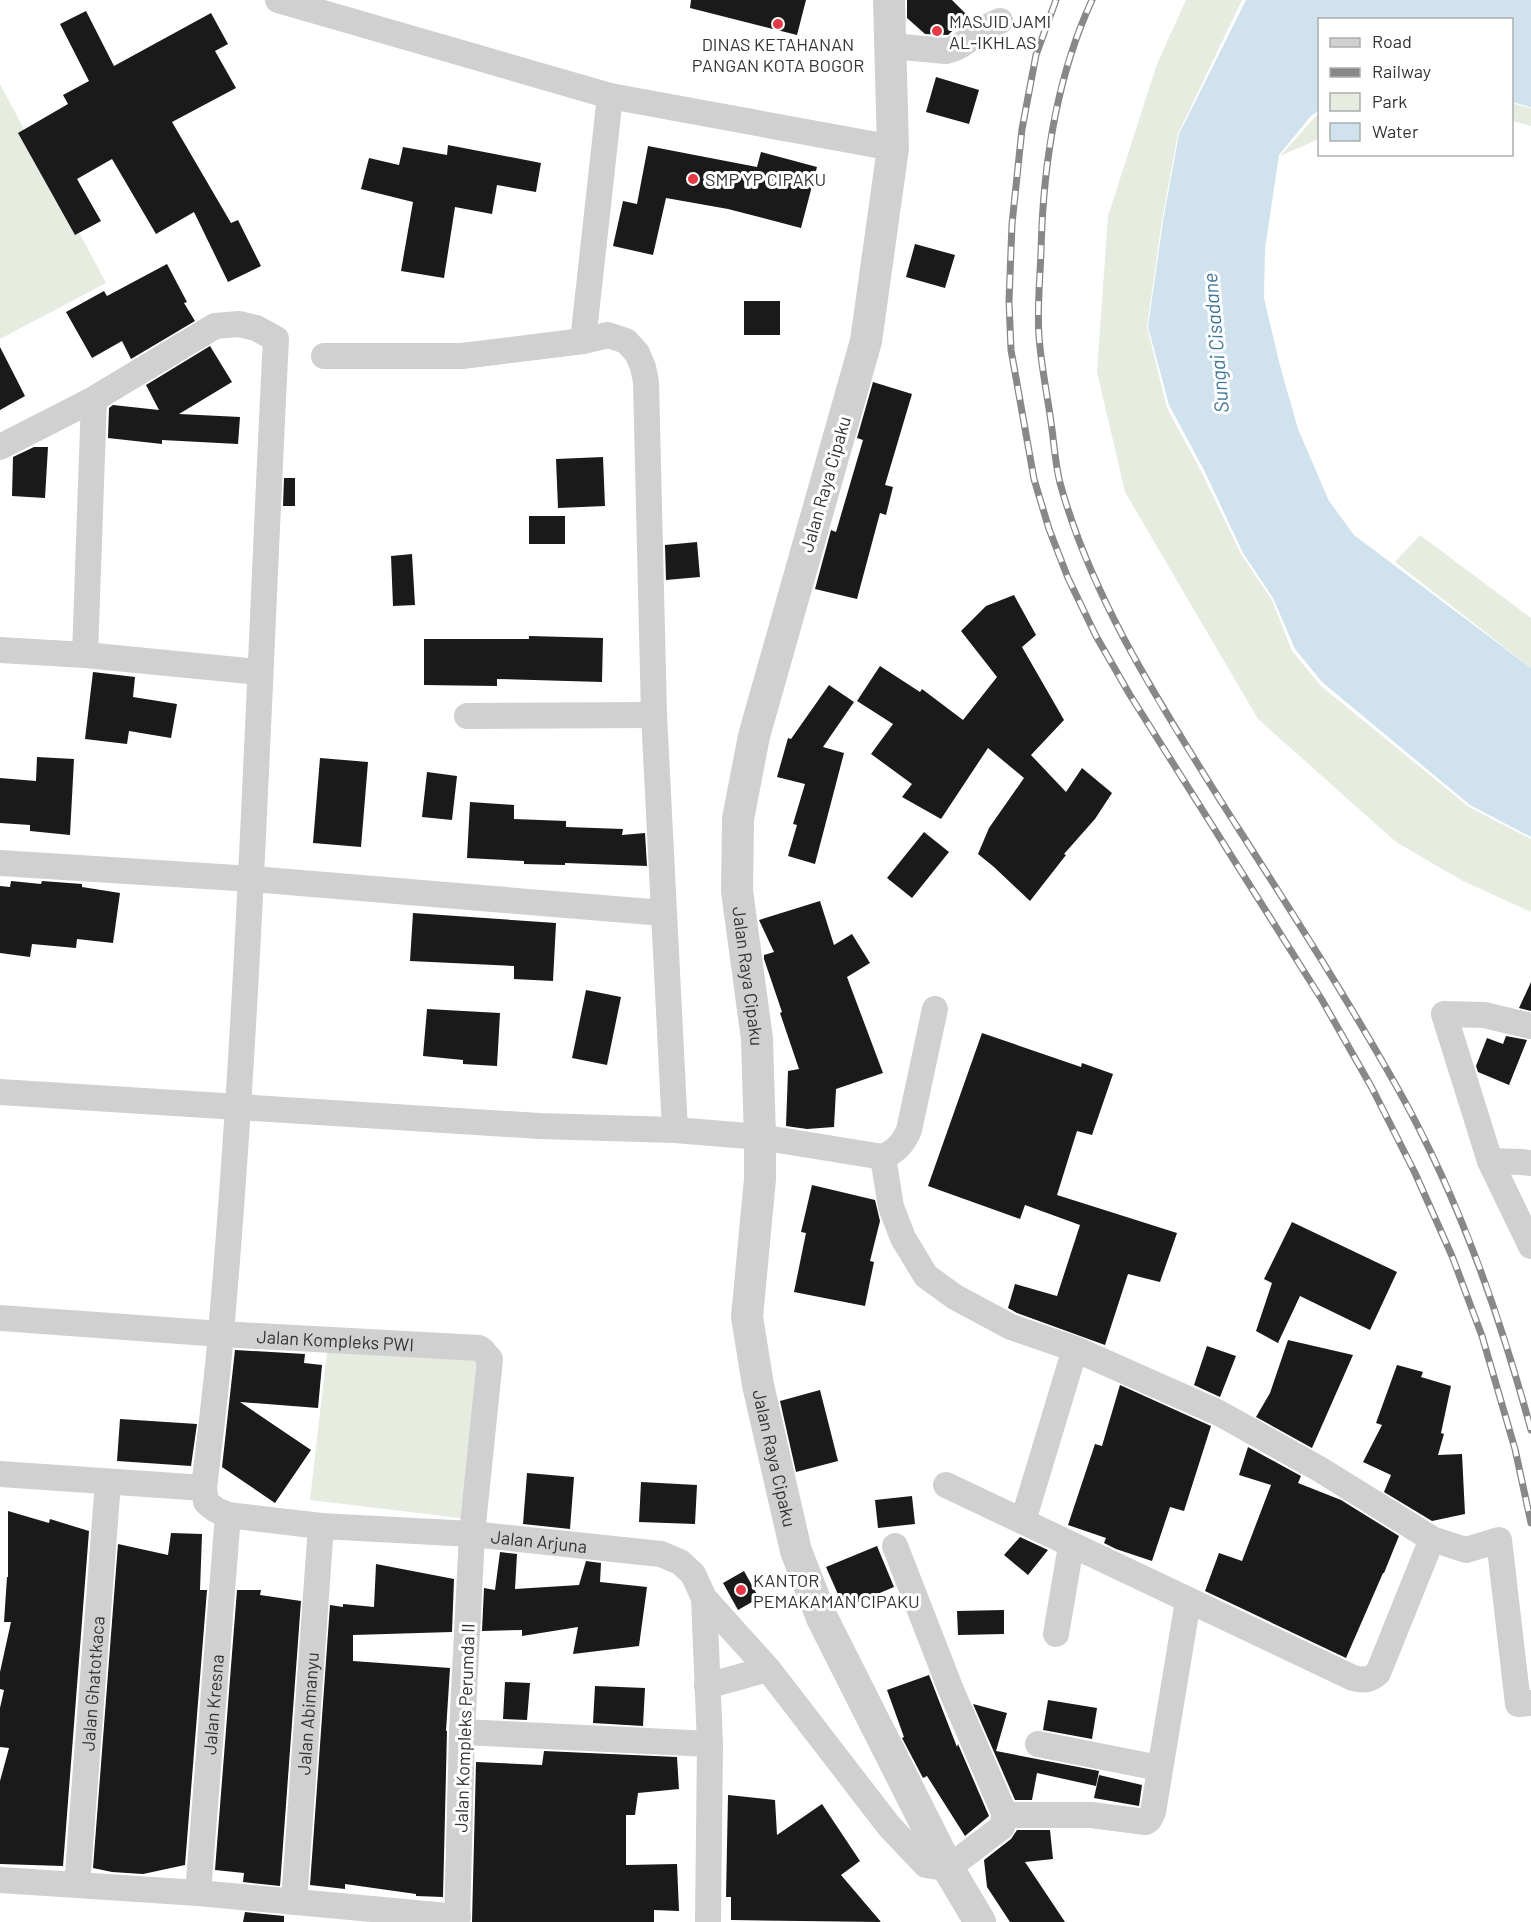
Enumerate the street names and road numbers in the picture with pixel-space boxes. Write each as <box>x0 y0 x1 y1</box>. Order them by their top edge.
street label: Jalan Raya Cipaku <box>795 413 855 555</box>
street label: Jalan Raya Cipaku <box>728 905 768 1046</box>
street label: Jalan Kompleks PWI <box>256 1325 415 1355</box>
street label: Jalan Raya Cipaku <box>748 1387 801 1529</box>
street label: Jalan Arjuna <box>490 1525 588 1557</box>
street label: Jalan Ghatotkaca <box>76 1615 109 1752</box>
street label: Jalan Kompleks Perumda II <box>449 1623 479 1833</box>
street label: Jalan Abimanyu <box>292 1651 323 1776</box>
street label: Jalan Kresna <box>198 1654 228 1756</box>

